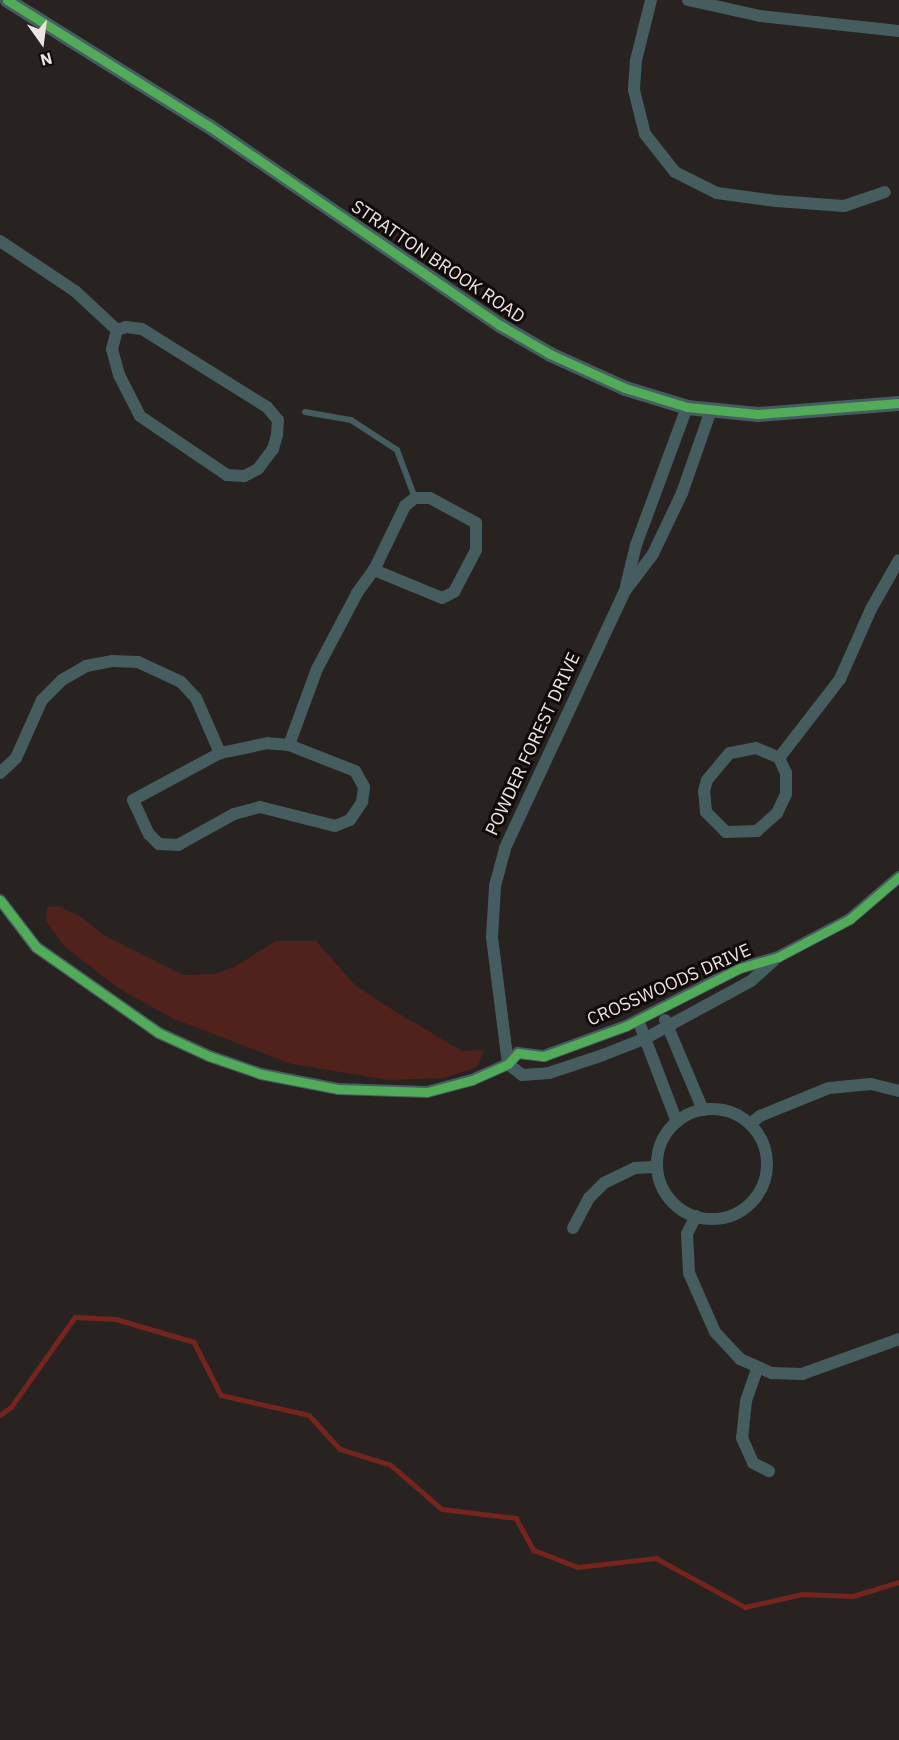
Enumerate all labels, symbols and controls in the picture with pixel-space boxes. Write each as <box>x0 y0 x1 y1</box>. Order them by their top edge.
north arrow <box>12 12 72 72</box>
text: N <box>38 48 54 71</box>
street label: STRATTON BROOK ROAD <box>347 196 529 328</box>
street label: POWDER FOREST DRIVE <box>481 649 585 839</box>
street label: CROSSWOODS DRIVE <box>584 939 754 1031</box>

